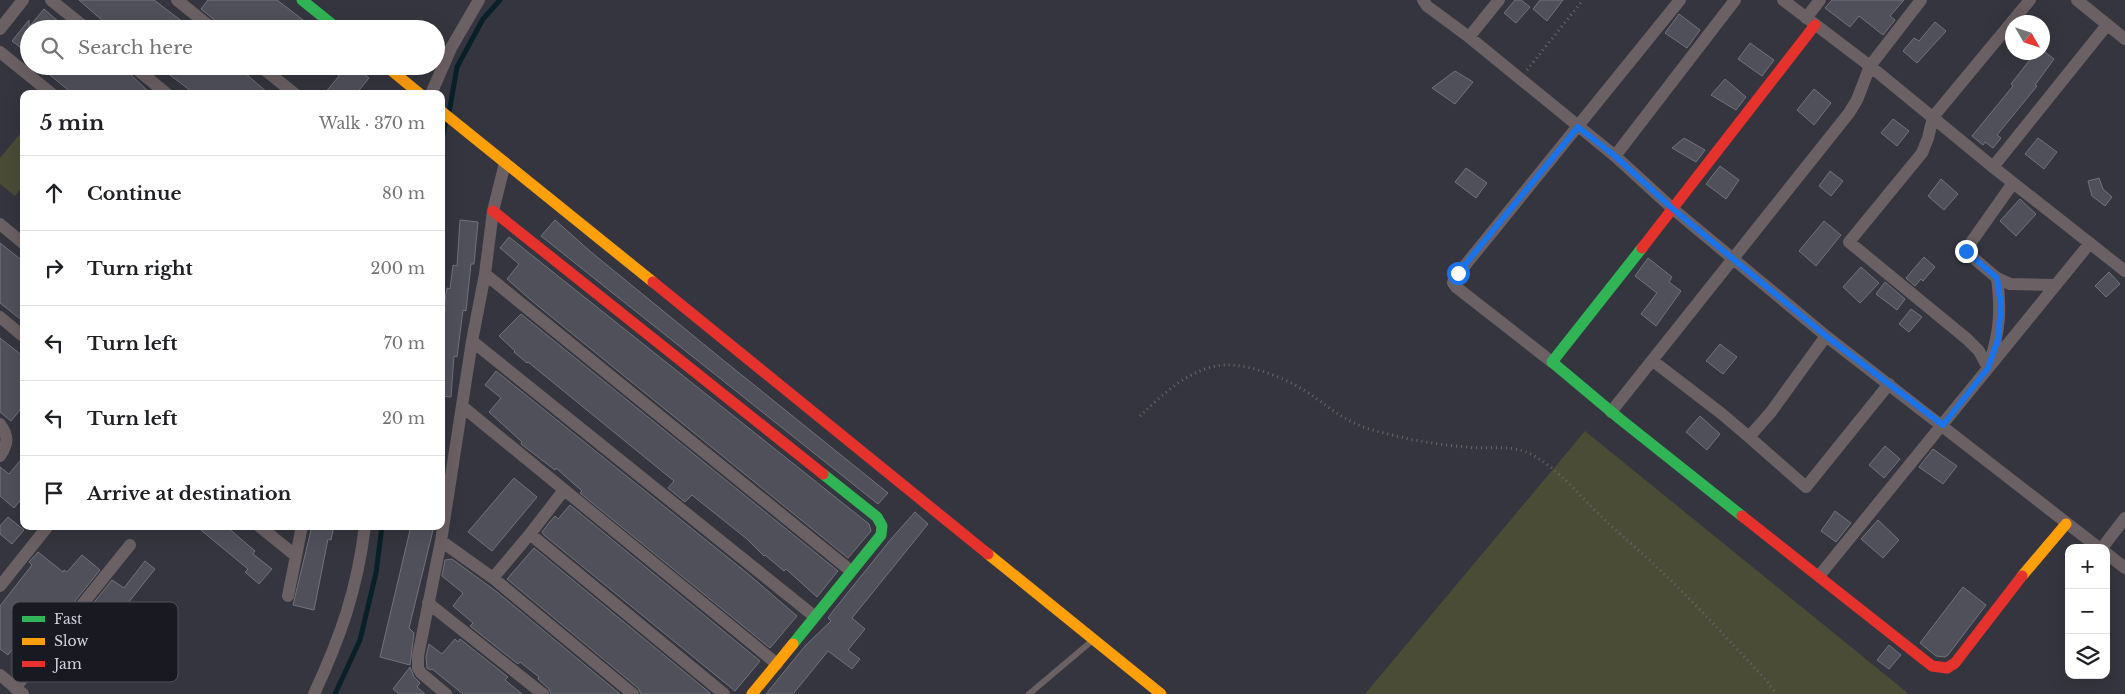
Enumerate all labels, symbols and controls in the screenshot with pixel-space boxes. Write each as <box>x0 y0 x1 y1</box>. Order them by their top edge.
north arrow <box>2005 15 2050 60</box>
search box <box>20 20 445 75</box>
icon: search <box>38 34 66 62</box>
text: Search here <box>78 36 193 59</box>
text: 5 min <box>40 110 104 136</box>
text: Walk · 370 m <box>319 113 425 133</box>
icon: ahead <box>40 179 68 207</box>
text: Continue <box>87 182 182 205</box>
text: 80 m <box>382 183 425 203</box>
route end <box>1955 240 1978 263</box>
icon: right <box>40 254 68 282</box>
text: Turn right <box>87 257 193 280</box>
text: 200 m <box>371 258 425 278</box>
route start <box>1447 262 1470 285</box>
icon: left <box>40 329 68 357</box>
text: Turn left <box>87 332 178 355</box>
text: 70 m <box>384 333 425 353</box>
icon: left <box>40 404 68 432</box>
text: Turn left <box>87 407 178 430</box>
text: 20 m <box>382 408 425 428</box>
icon: arrive <box>40 479 68 507</box>
text: Arrive at destination <box>87 482 291 505</box>
map controls <box>2065 544 2110 679</box>
button: + <box>2065 544 2110 589</box>
button: − <box>2065 589 2110 634</box>
legend <box>12 602 178 682</box>
text: Fast <box>54 610 83 628</box>
text: Slow <box>54 632 88 650</box>
button: layers <box>2065 634 2110 679</box>
text: Jam <box>52 655 82 673</box>

